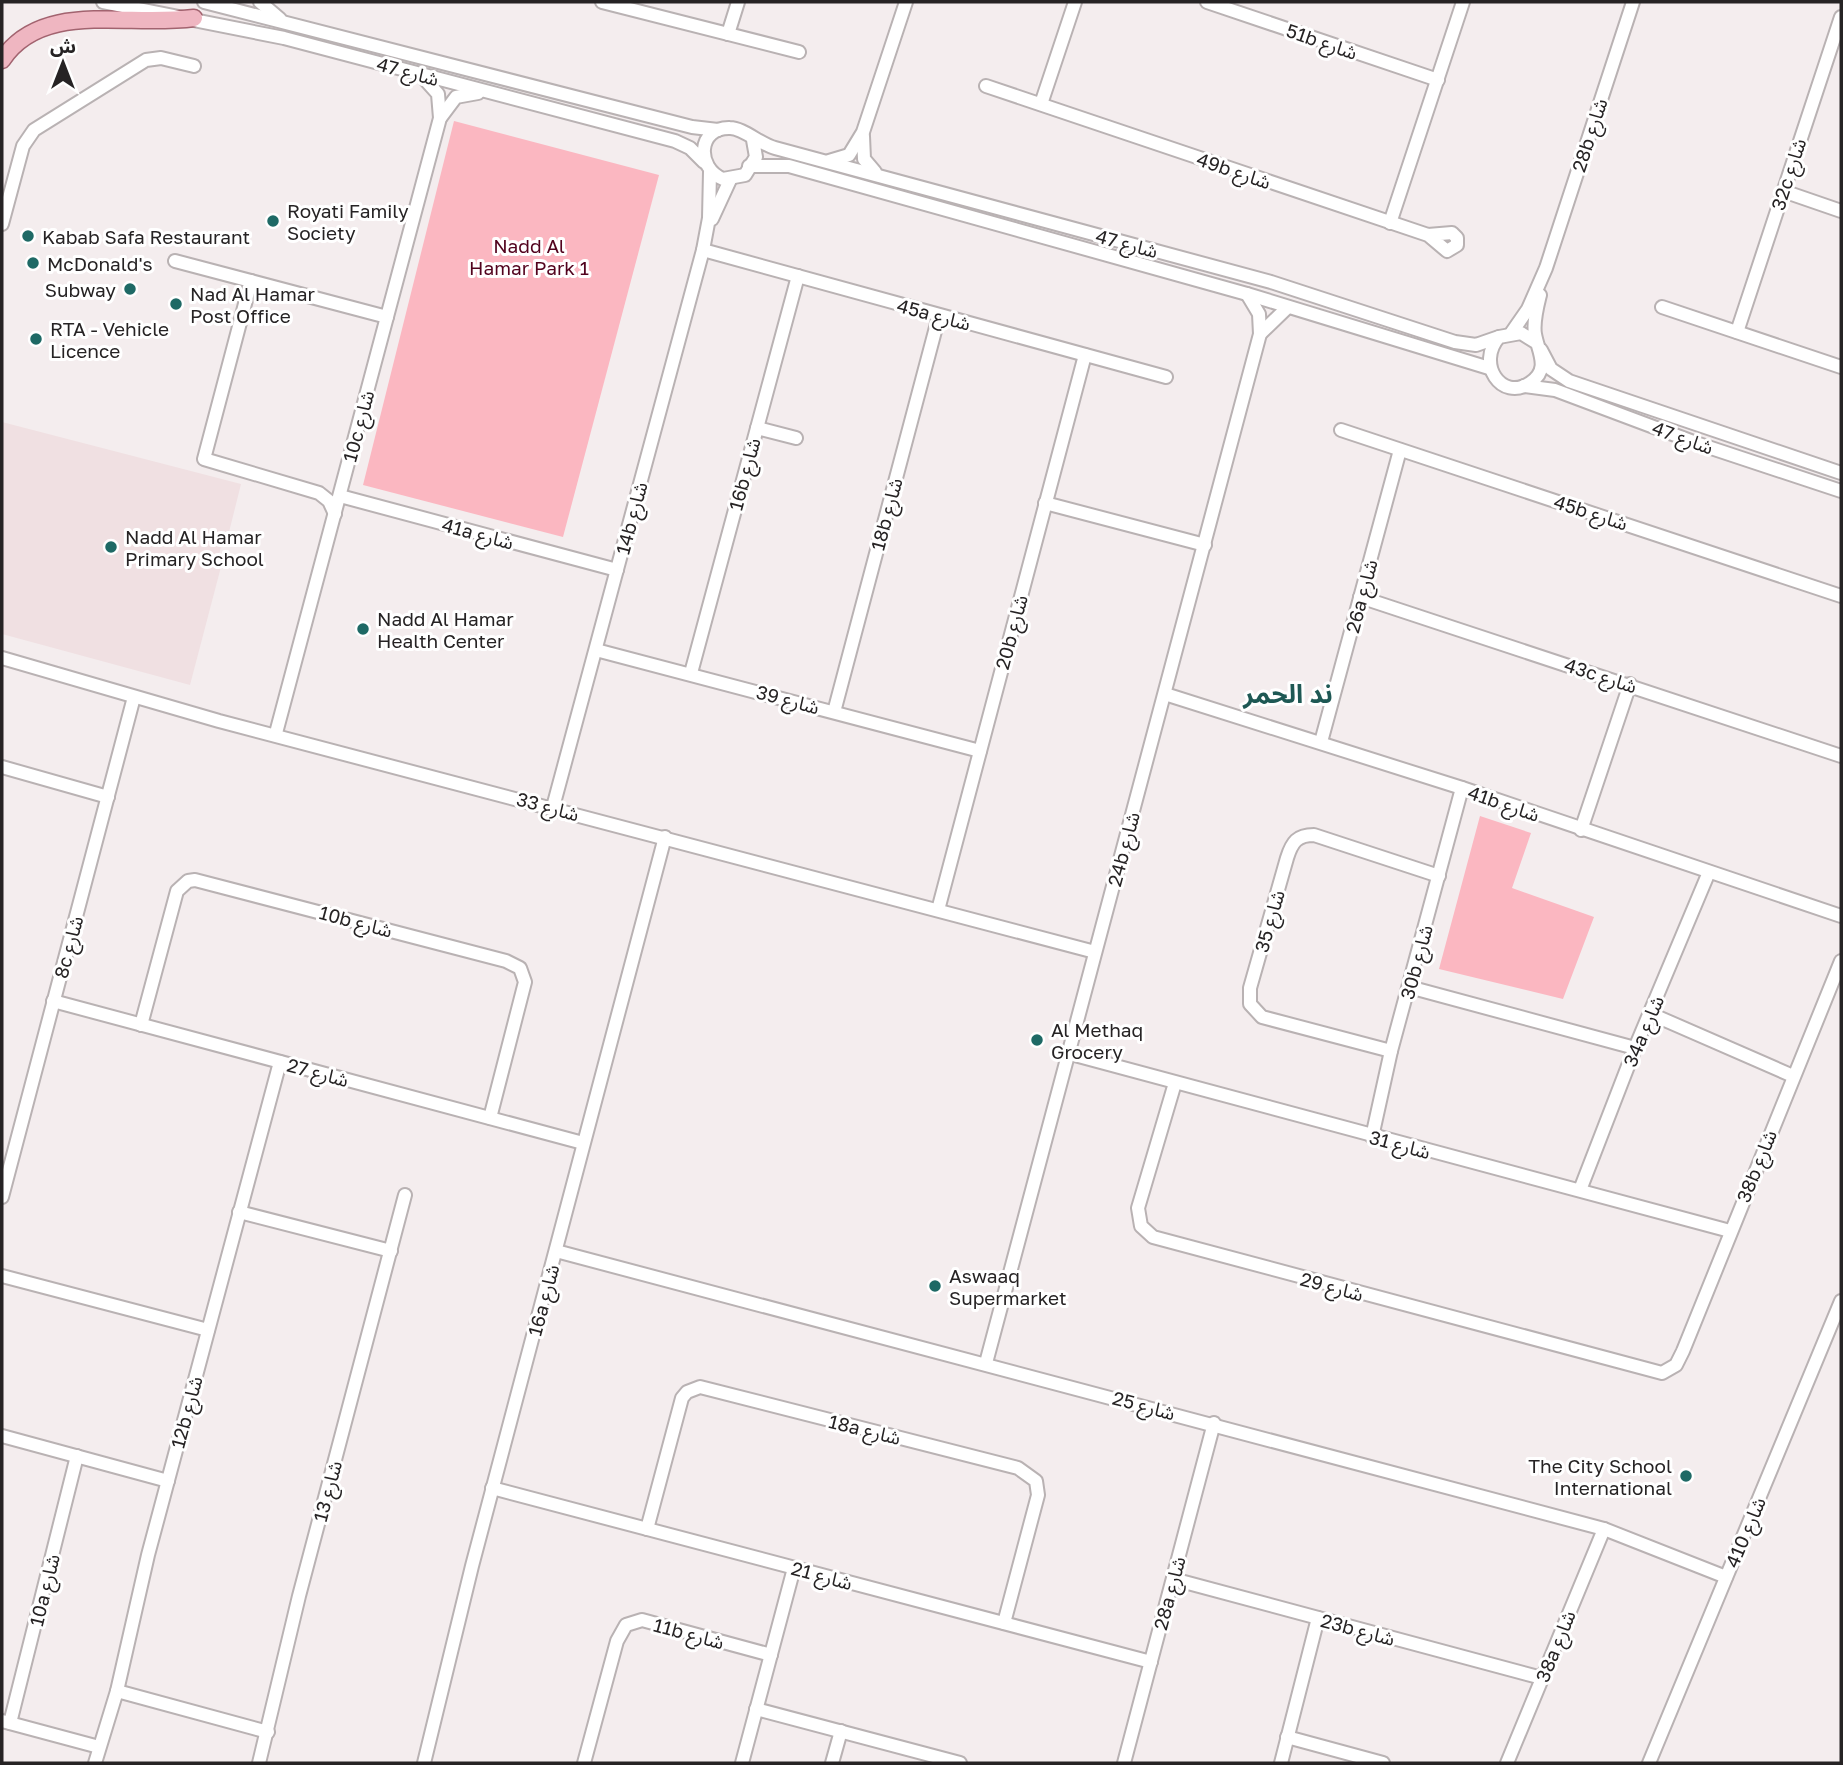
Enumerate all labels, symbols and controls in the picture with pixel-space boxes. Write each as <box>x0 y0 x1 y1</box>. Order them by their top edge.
street label: 51b شارع <box>1282 18 1361 67</box>
north arrow <box>28 28 98 98</box>
text: ش <box>50 34 76 57</box>
street label: شارع 47 <box>374 52 442 93</box>
street label: 28b شارع <box>1566 95 1615 176</box>
street label: 32c شارع <box>1766 135 1813 214</box>
street label: 49b شارع <box>1193 147 1274 196</box>
place label: Royati Family Society <box>287 199 409 244</box>
marker: Royati Family Society <box>265 213 281 229</box>
street label: شارع 47 <box>1093 224 1161 265</box>
place label: Kabab Safa Restaurant <box>42 225 250 248</box>
marker: Kabab Safa Restaurant <box>20 228 36 244</box>
park label: Nadd Al Hamar Park 1 <box>469 234 589 279</box>
place label: McDonald's <box>47 252 153 275</box>
marker: McDonald's <box>25 255 41 271</box>
place label: Subway <box>45 278 116 301</box>
marker: Subway <box>122 281 138 297</box>
place label: Nad Al Hamar Post Office <box>190 282 316 327</box>
street label: 45a شارع <box>894 293 973 338</box>
marker: Nad Al Hamar Post Office <box>168 296 184 312</box>
place label: RTA - Vehicle Licence <box>50 317 169 362</box>
marker: RTA - Vehicle Licence <box>28 331 44 347</box>
street label: 10c شارع <box>337 388 381 465</box>
street label: شارع 47 <box>1648 415 1717 461</box>
street label: 16b شارع <box>723 435 768 514</box>
street label: 18b شارع <box>865 475 910 554</box>
street label: 14b شارع <box>610 479 655 558</box>
street label: 45b شارع <box>1550 489 1631 538</box>
street label: 41a شارع <box>439 512 516 556</box>
place label: Nadd Al Hamar Primary School <box>125 525 264 570</box>
marker: Nadd Al Hamar Primary School <box>103 539 119 555</box>
street label: 26a شارع <box>1340 557 1385 636</box>
street label: 20b شارع <box>990 592 1035 673</box>
place label: Nadd Al Hamar Health Center <box>377 607 514 652</box>
marker: Nadd Al Hamar Health Center <box>355 621 371 637</box>
street label: 43c شارع <box>1561 652 1640 700</box>
district label: ند الحمر <box>1242 678 1333 709</box>
street label: شارع 39 <box>753 680 822 721</box>
street label: 41b شارع <box>1464 780 1543 829</box>
street label: شارع 33 <box>513 787 582 828</box>
street label: 24b شارع <box>1102 809 1147 889</box>
street label: شارع 35 <box>1249 887 1292 956</box>
street label: 10b شارع <box>316 900 395 945</box>
street label: 8c شارع <box>49 913 90 982</box>
street label: 30b شارع <box>1395 922 1440 1003</box>
street label: 34a شارع <box>1618 992 1671 1071</box>
place label: Al Methaq Grocery <box>1051 1018 1143 1063</box>
marker: Al Methaq Grocery <box>1029 1032 1045 1048</box>
street label: شارع 27 <box>284 1053 351 1094</box>
street label: شارع 31 <box>1366 1125 1433 1166</box>
street label: 38b شارع <box>1731 1126 1784 1207</box>
street label: 16a شارع <box>522 1262 566 1339</box>
place label: Aswaaq Supermarket <box>949 1264 1067 1309</box>
street label: شارع 29 <box>1297 1267 1366 1308</box>
marker: Aswaaq Supermarket <box>927 1278 943 1294</box>
street label: 12b شارع <box>165 1373 210 1451</box>
street label: شارع 25 <box>1109 1386 1178 1427</box>
street label: 18a شارع <box>826 1409 903 1452</box>
place label: The City School International <box>1528 1454 1672 1499</box>
street label: شارع 13 <box>308 1458 349 1525</box>
marker: The City School International <box>1678 1468 1694 1484</box>
street label: شارع 410 <box>1720 1493 1773 1572</box>
street label: 10a شارع <box>24 1552 67 1629</box>
street label: 28a شارع <box>1148 1554 1193 1633</box>
street label: شارع 21 <box>788 1556 855 1597</box>
street label: 38a شارع <box>1530 1607 1583 1686</box>
street label: 23b شارع <box>1318 1608 1397 1653</box>
street label: 11b شارع <box>651 1613 727 1656</box>

